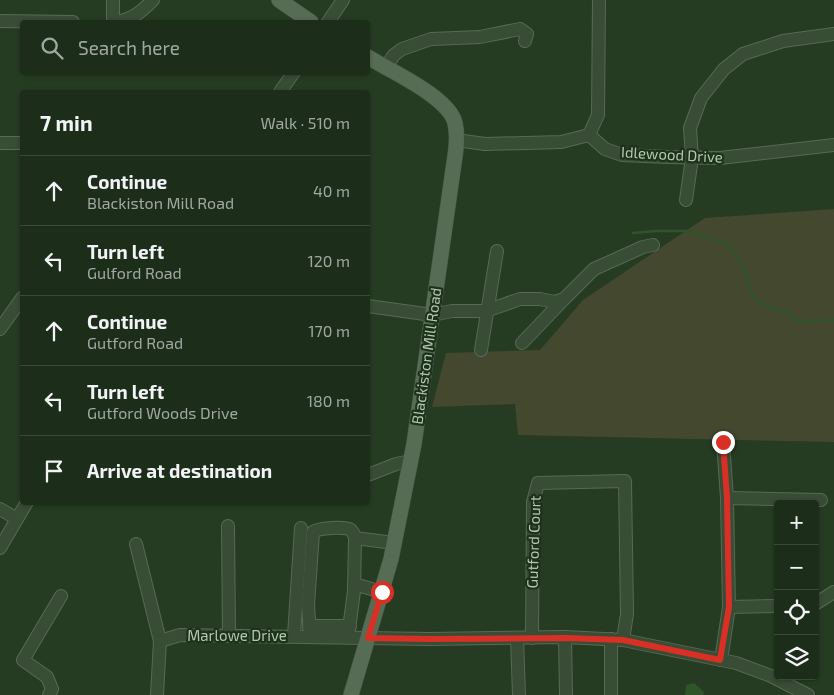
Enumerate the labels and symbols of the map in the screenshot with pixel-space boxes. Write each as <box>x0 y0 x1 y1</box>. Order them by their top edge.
street label: Idlewood Drive <box>621 142 723 166</box>
street label: Blackiston Mill Road <box>408 286 445 425</box>
route end <box>712 431 735 454</box>
street label: Gutford Court <box>522 495 544 589</box>
route start <box>371 581 394 604</box>
street label: Marlowe Drive <box>187 626 287 644</box>

